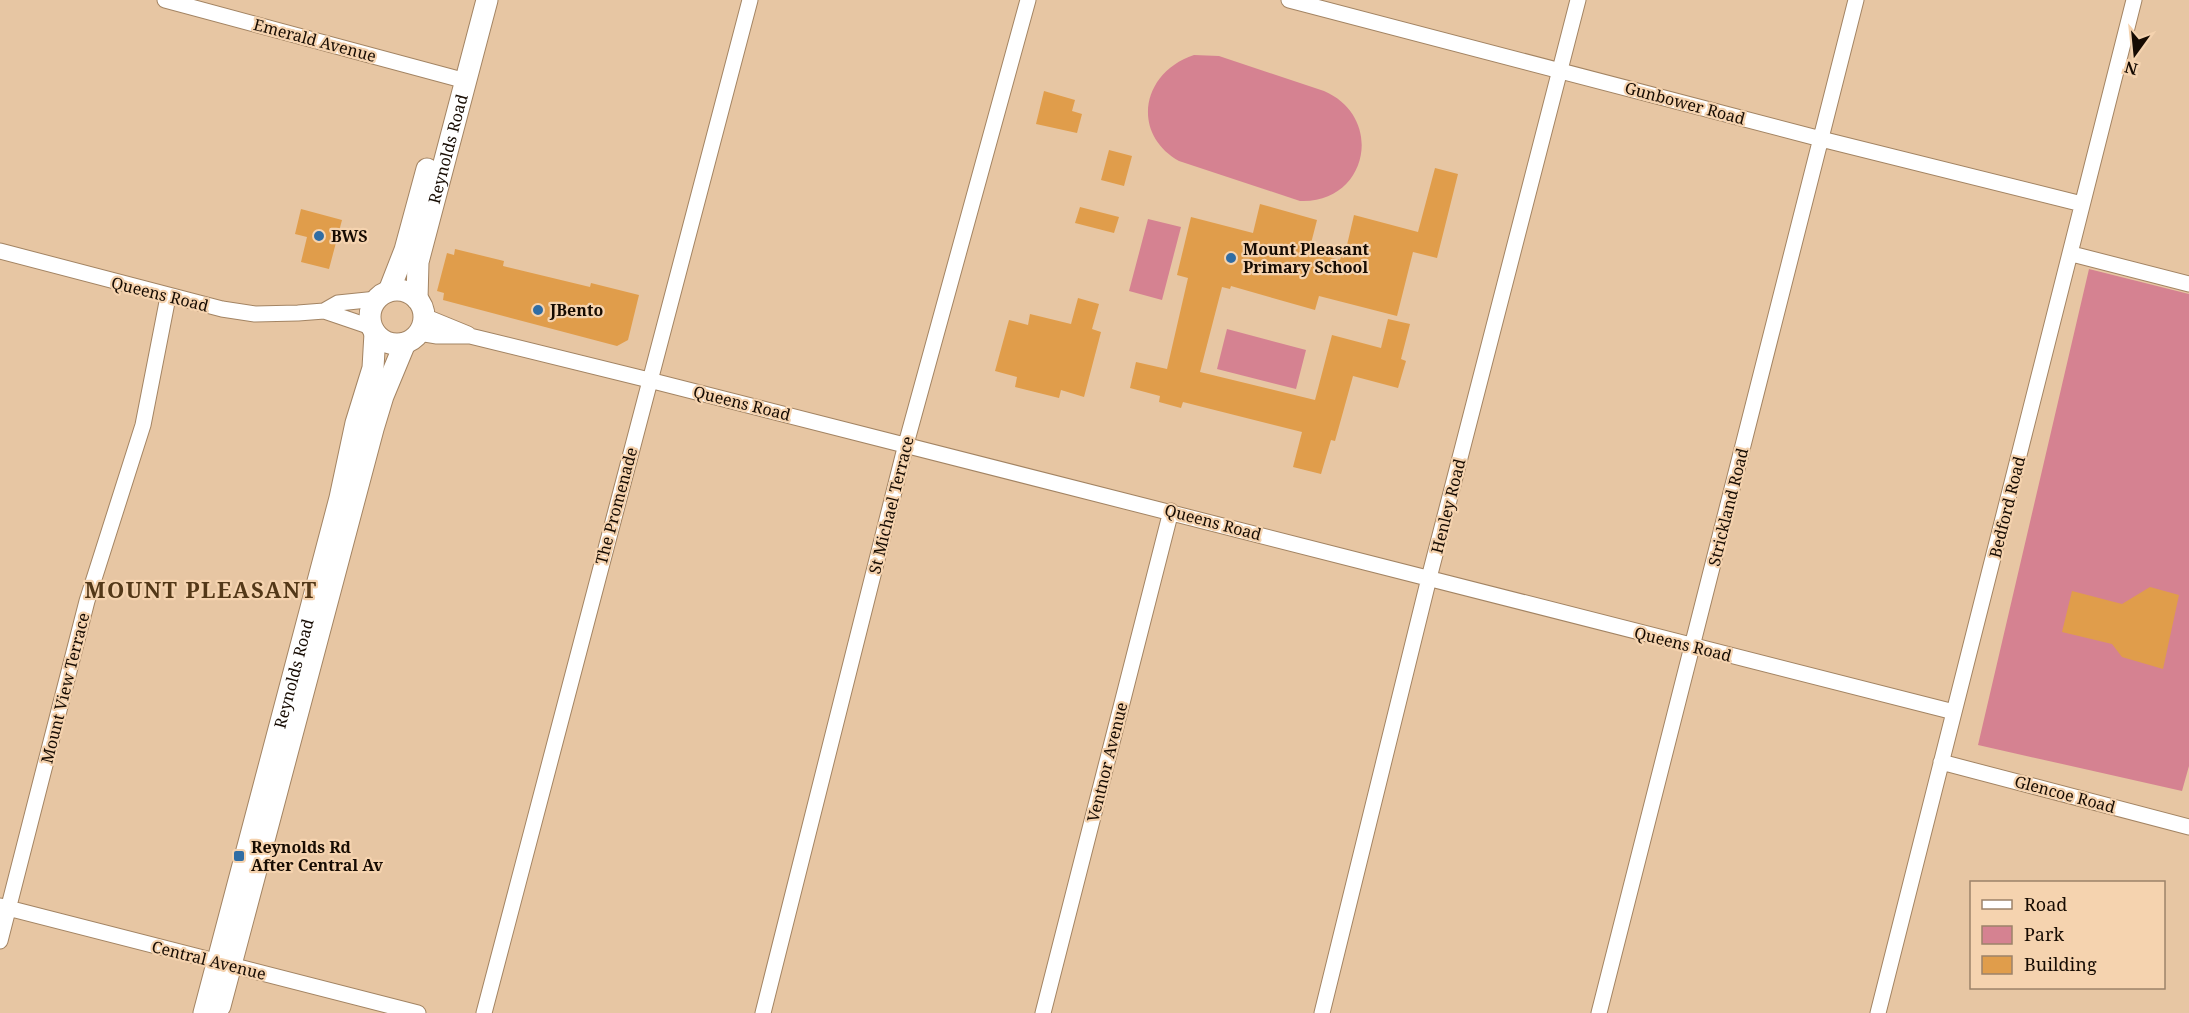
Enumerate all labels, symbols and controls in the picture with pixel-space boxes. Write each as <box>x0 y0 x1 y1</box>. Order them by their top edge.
street label: Emerald Avenue <box>251 13 379 67</box>
north arrow <box>2105 24 2165 84</box>
text: N <box>2122 56 2140 81</box>
street label: Gunbower Road <box>1622 76 1748 130</box>
street label: Reynolds Road <box>423 92 473 206</box>
place label: BWS <box>331 225 368 247</box>
marker: BWS <box>312 229 326 243</box>
place label: Mount Pleasant Primary School <box>1243 238 1370 278</box>
marker: Mount Pleasant Primary School <box>1224 251 1238 265</box>
street label: Queens Road <box>109 271 211 317</box>
place label: JBento <box>549 299 603 321</box>
marker: JBento <box>531 303 545 317</box>
street label: Queens Road <box>691 380 793 426</box>
street label: St Michael Terrace <box>863 434 919 576</box>
street label: The Promenade <box>590 445 642 567</box>
street label: Strickland Road <box>1703 445 1753 568</box>
street label: Bedford Road <box>1984 454 2030 560</box>
street label: Henley Road <box>1426 456 1470 556</box>
street label: Queens Road <box>1162 499 1264 546</box>
district label: MOUNT PLEASANT <box>84 574 318 604</box>
street label: Mount View Terrace <box>36 610 94 766</box>
street label: Reynolds Road <box>269 616 319 731</box>
street label: Queens Road <box>1632 621 1734 667</box>
street label: Ventnor Avenue <box>1081 700 1133 824</box>
street label: Glencoe Road <box>2012 770 2118 818</box>
place label: Reynolds Rd After Central Av <box>251 836 383 876</box>
marker: Reynolds Rd After Central Av <box>232 849 246 863</box>
legend <box>1970 881 2165 989</box>
text: Road <box>2024 892 2067 916</box>
text: Park <box>2024 922 2064 946</box>
street label: Central Avenue <box>150 935 268 985</box>
text: Building <box>2024 952 2097 976</box>

